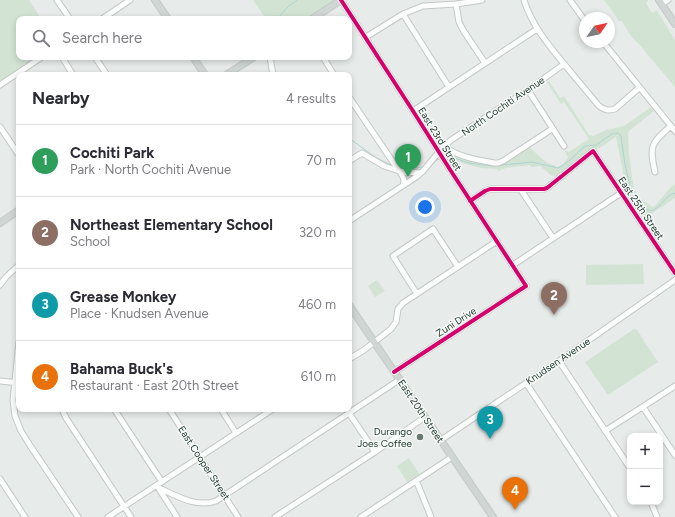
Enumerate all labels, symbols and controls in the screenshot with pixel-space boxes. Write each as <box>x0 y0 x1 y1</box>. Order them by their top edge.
north arrow <box>579 12 615 48</box>
search box <box>16 16 352 60</box>
icon: search <box>30 27 52 49</box>
text: Search here <box>62 29 142 47</box>
street label: North Cochiti Avenue <box>459 73 547 139</box>
text: Nearby <box>32 88 90 108</box>
text: 4 results <box>286 91 336 106</box>
street label: East 23rd Street <box>415 105 465 173</box>
text: Cochiti Park <box>70 144 154 162</box>
pin: 1 <box>395 144 421 177</box>
text: 1 <box>42 153 48 168</box>
text: 70 m <box>306 153 336 168</box>
text: Park · North Cochiti Avenue <box>70 162 231 177</box>
street label: East 25th Street <box>615 174 667 242</box>
your location <box>415 197 435 217</box>
text: Northeast Elementary School <box>70 216 273 234</box>
text: 2 <box>41 225 49 240</box>
text: 320 m <box>299 225 336 240</box>
text: School <box>70 234 110 249</box>
pin: 2 <box>541 282 567 315</box>
text: Grease Monkey <box>70 288 176 306</box>
text: 3 <box>41 297 49 312</box>
text: 460 m <box>298 297 336 312</box>
street label: Zuni Drive <box>433 304 479 340</box>
text: Place · Knudsen Avenue <box>70 306 209 321</box>
street label: Knudsen Avenue <box>523 334 593 387</box>
text: Bahama Buck's <box>70 360 173 378</box>
text: 4 <box>41 369 49 384</box>
text: 610 m <box>301 369 336 384</box>
street label: East 20th Street <box>395 377 447 445</box>
text: Restaurant · East 20th Street <box>70 378 239 393</box>
pin: 3 <box>477 406 503 439</box>
street label: East Cooper Street <box>175 423 233 503</box>
place label: Durango Joes Coffee <box>357 425 413 450</box>
marker: Durango Joes Coffee <box>415 432 425 442</box>
map controls <box>627 433 663 505</box>
button: + <box>627 433 663 469</box>
button: − <box>627 469 663 505</box>
pin: 4 <box>502 477 528 510</box>

